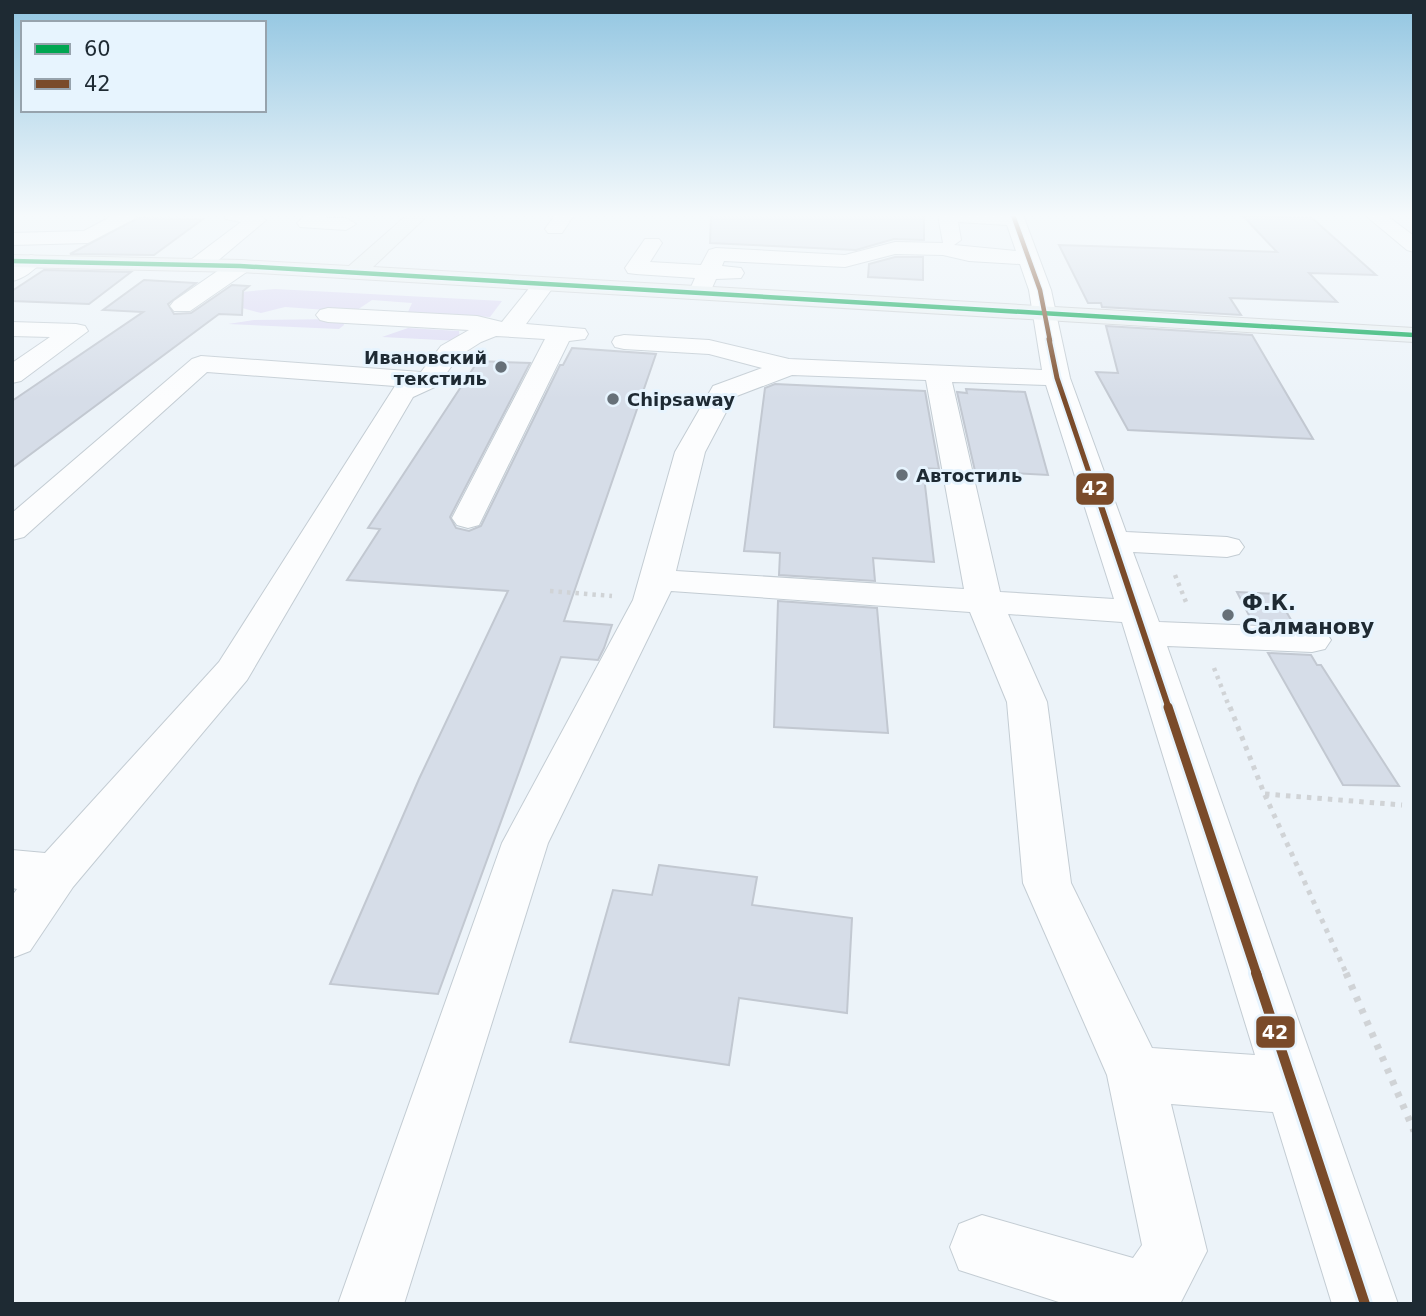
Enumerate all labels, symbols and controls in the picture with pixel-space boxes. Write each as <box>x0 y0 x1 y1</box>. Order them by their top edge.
legend <box>21 21 266 112</box>
text: 60 <box>84 37 111 61</box>
text: 42 <box>84 72 111 96</box>
place label: Ивановский текстиль <box>364 347 487 389</box>
marker: Ивановский текстиль <box>493 359 509 375</box>
place label: Chipsaway <box>627 389 735 410</box>
marker: Chipsaway <box>605 391 621 407</box>
place label: Автостиль <box>916 465 1022 486</box>
marker: Автостиль <box>894 467 910 483</box>
line badge: 42 <box>1075 472 1115 506</box>
text: 42 <box>1082 477 1108 499</box>
place label: Ф.К. Салманову <box>1242 591 1375 639</box>
marker: Ф.К. Салманову <box>1220 607 1236 623</box>
line badge: 42 <box>1255 1015 1296 1049</box>
text: 42 <box>1262 1021 1288 1043</box>

